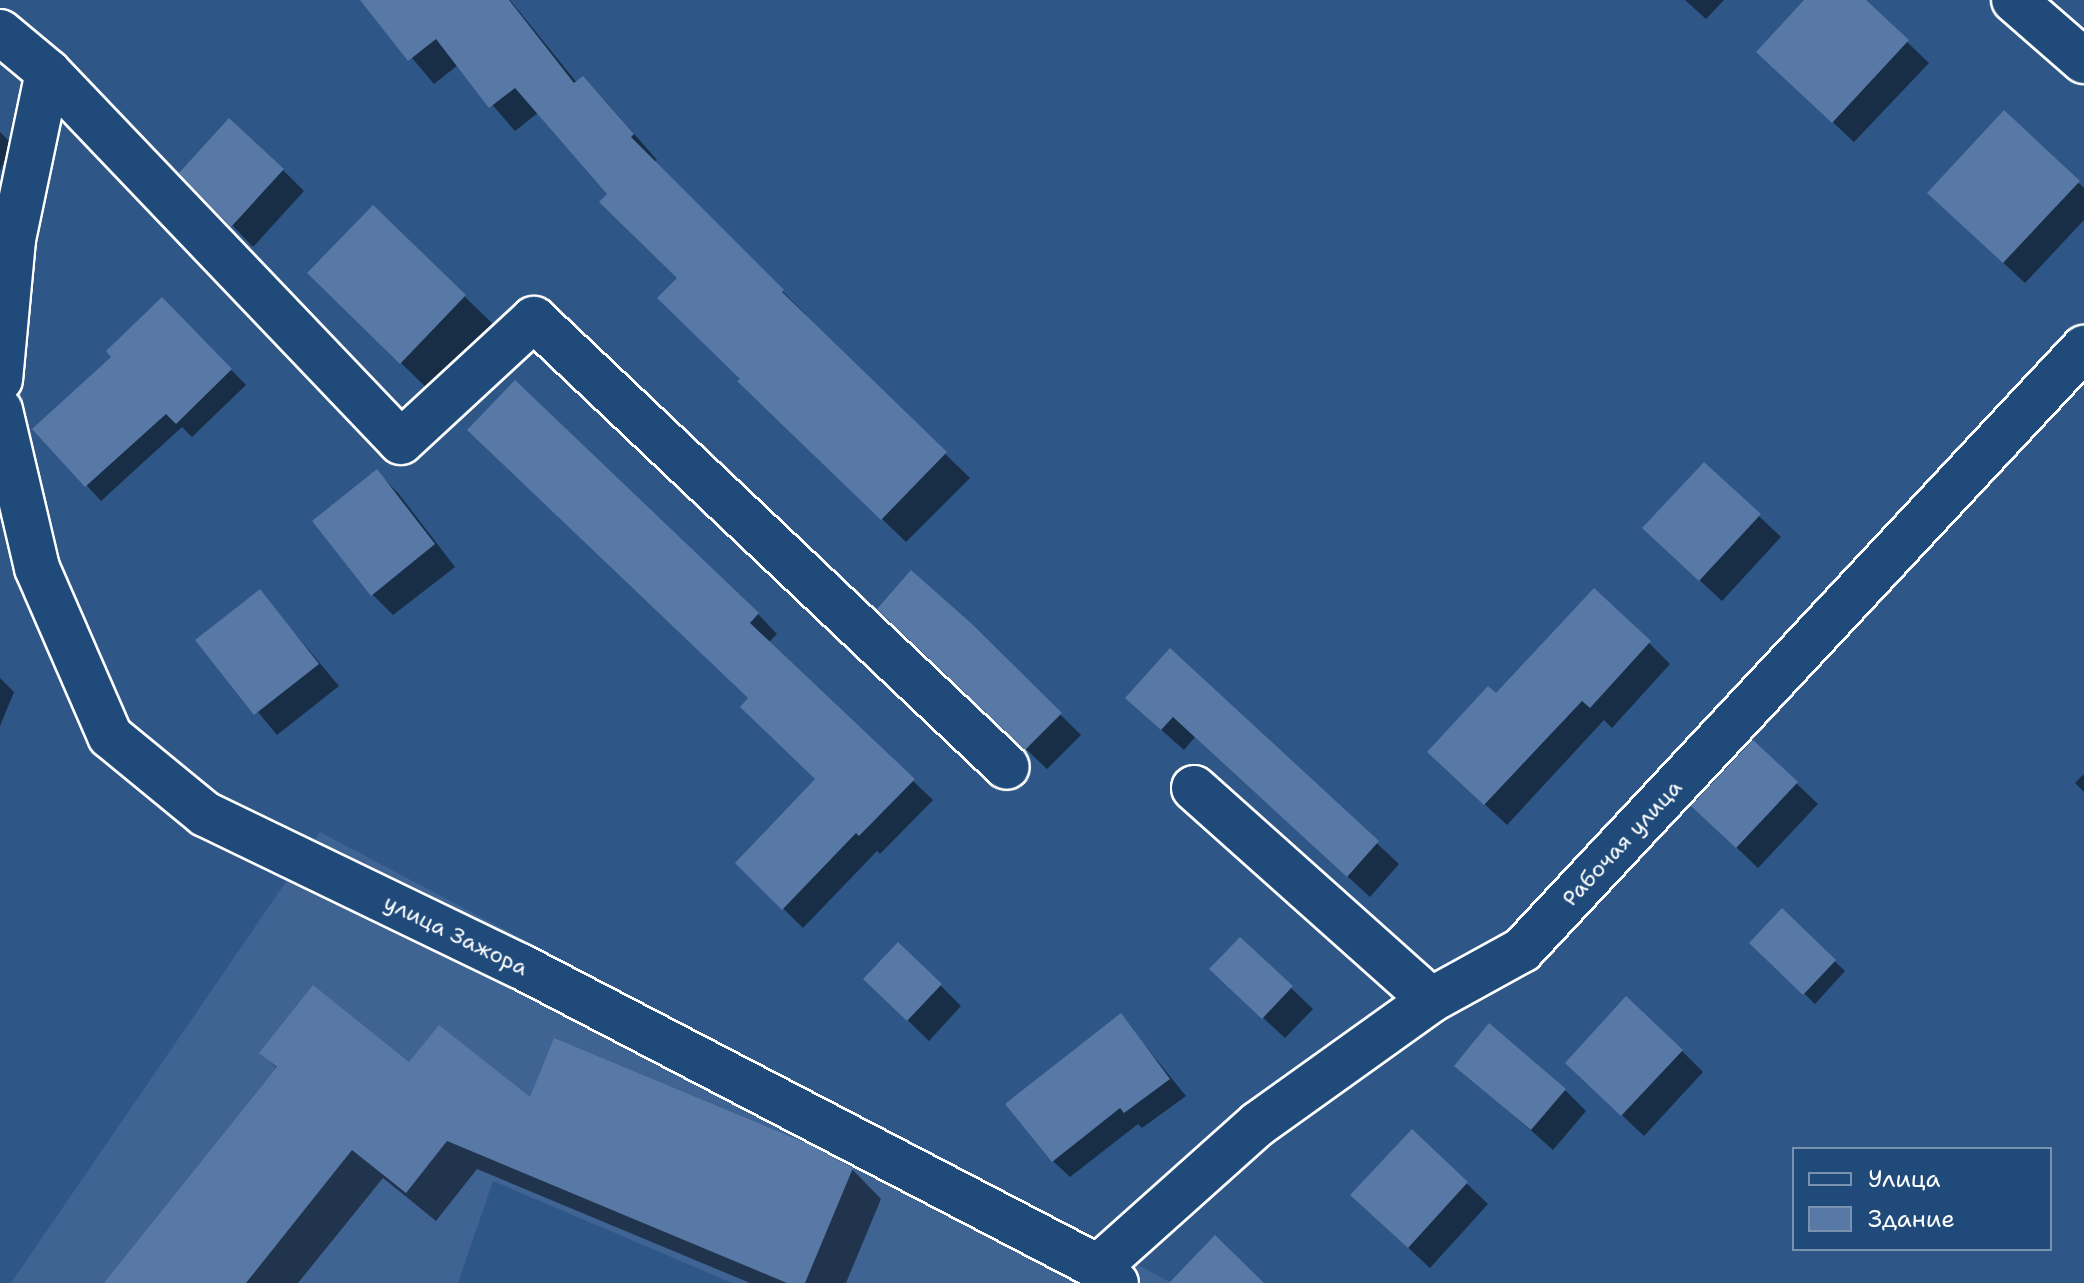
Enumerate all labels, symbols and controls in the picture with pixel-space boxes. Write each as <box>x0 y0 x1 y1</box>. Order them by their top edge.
street label: Рабочая улица <box>1557 774 1687 912</box>
street label: улица Зажора <box>380 889 532 981</box>
legend <box>1792 1147 2052 1251</box>
text: Улица <box>1868 1163 1941 1195</box>
text: Здание <box>1868 1203 1955 1235</box>

